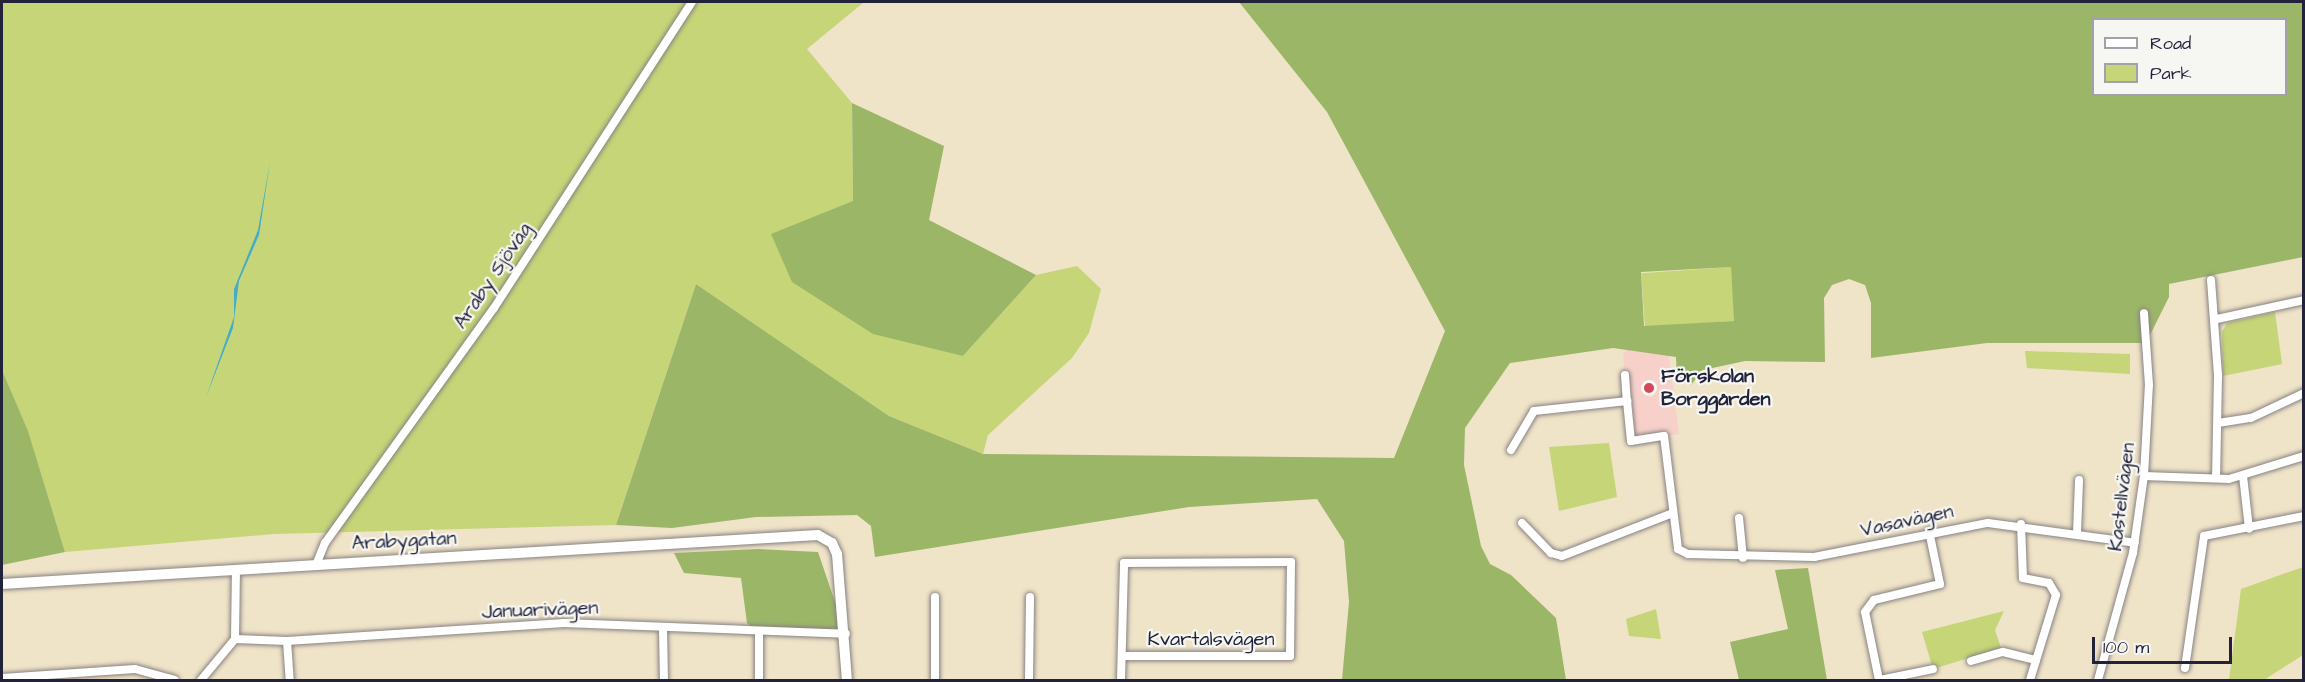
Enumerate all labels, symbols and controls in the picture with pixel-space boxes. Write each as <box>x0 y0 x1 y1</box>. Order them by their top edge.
legend <box>2092 18 2287 96</box>
text: Road <box>2150 31 2191 56</box>
text: Park <box>2150 61 2192 86</box>
street label: Araby Sjöväg <box>449 218 537 334</box>
place label: Förskolan Borggården <box>1661 365 1770 412</box>
marker: Förskolan Borggården <box>1642 381 1656 395</box>
street label: Kastellvägen <box>2103 441 2141 553</box>
street label: Vasavägen <box>1858 499 1956 543</box>
street label: Arabygatan <box>351 526 457 556</box>
street label: Januarivägen <box>481 596 599 624</box>
scale bar <box>2095 625 2234 663</box>
street label: Kvartalsvägen <box>1148 627 1274 651</box>
text: 100 m <box>2103 635 2149 660</box>

